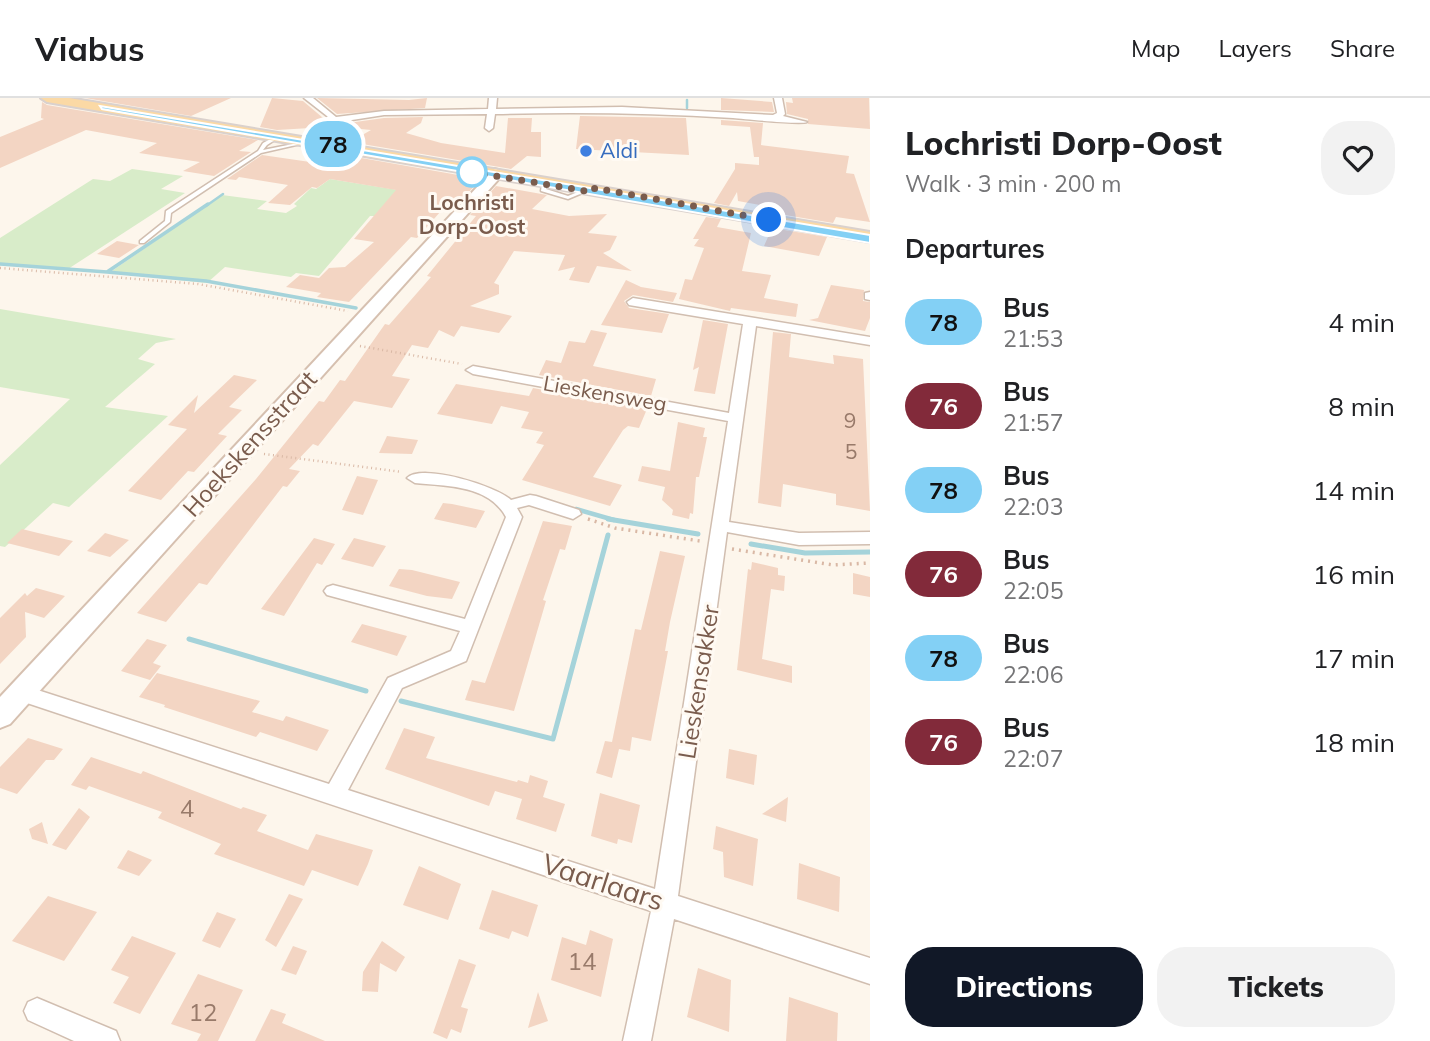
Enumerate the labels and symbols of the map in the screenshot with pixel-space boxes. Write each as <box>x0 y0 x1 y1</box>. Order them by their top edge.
line badge: 78 <box>302 121 364 167</box>
place label: Aldi <box>600 137 638 163</box>
marker: Aldi <box>578 143 594 159</box>
marker: Lochristi Dorp-Oost <box>457 157 487 187</box>
place label: Lochristi Dorp-Oost <box>419 189 525 239</box>
your location <box>751 202 786 237</box>
street label: Hoekskensstraat <box>176 364 323 523</box>
street label: Lieskensweg <box>541 369 669 417</box>
house number: 9 <box>844 407 856 433</box>
house number: 5 <box>845 438 857 464</box>
street label: Lieskensakker <box>671 602 725 761</box>
house number: 4 <box>180 793 194 823</box>
street label: Vaarlaars <box>538 845 668 918</box>
house number: 14 <box>568 946 596 976</box>
house number: 12 <box>189 997 217 1027</box>

